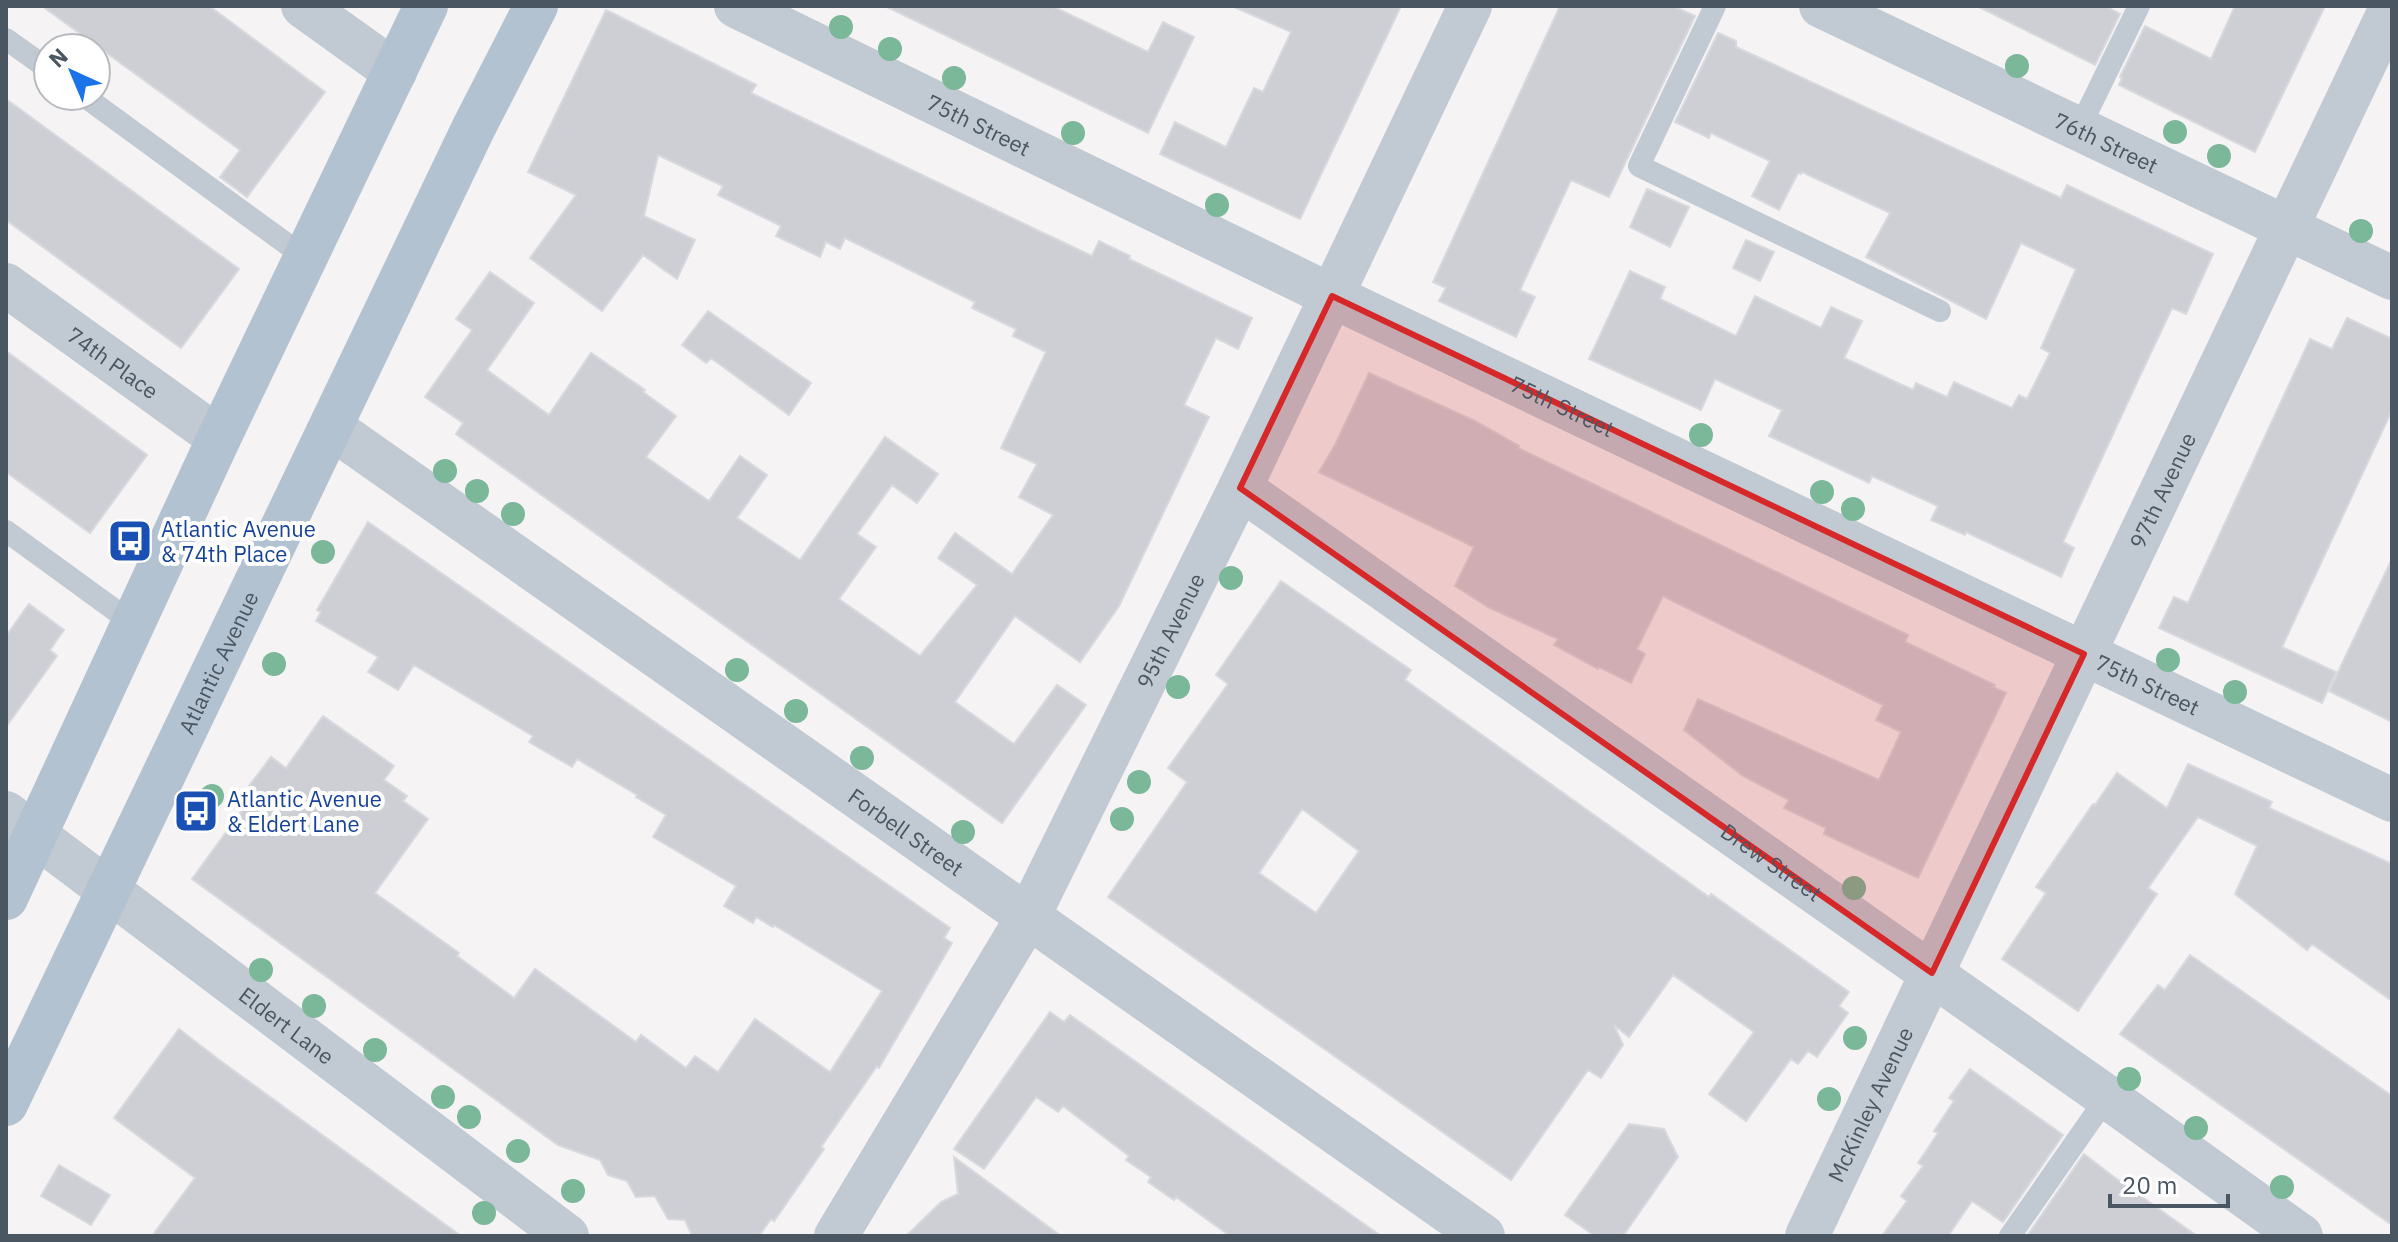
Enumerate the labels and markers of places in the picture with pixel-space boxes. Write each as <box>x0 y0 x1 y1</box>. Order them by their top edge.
place label: Atlantic Avenue & 74th Place <box>161 514 316 568</box>
bus stop icon: Atlantic Avenue & 74th Place <box>106 517 154 565</box>
place label: Atlantic Avenue & Eldert Lane <box>227 784 382 838</box>
bus stop icon: Atlantic Avenue & Eldert Lane <box>172 787 220 835</box>

